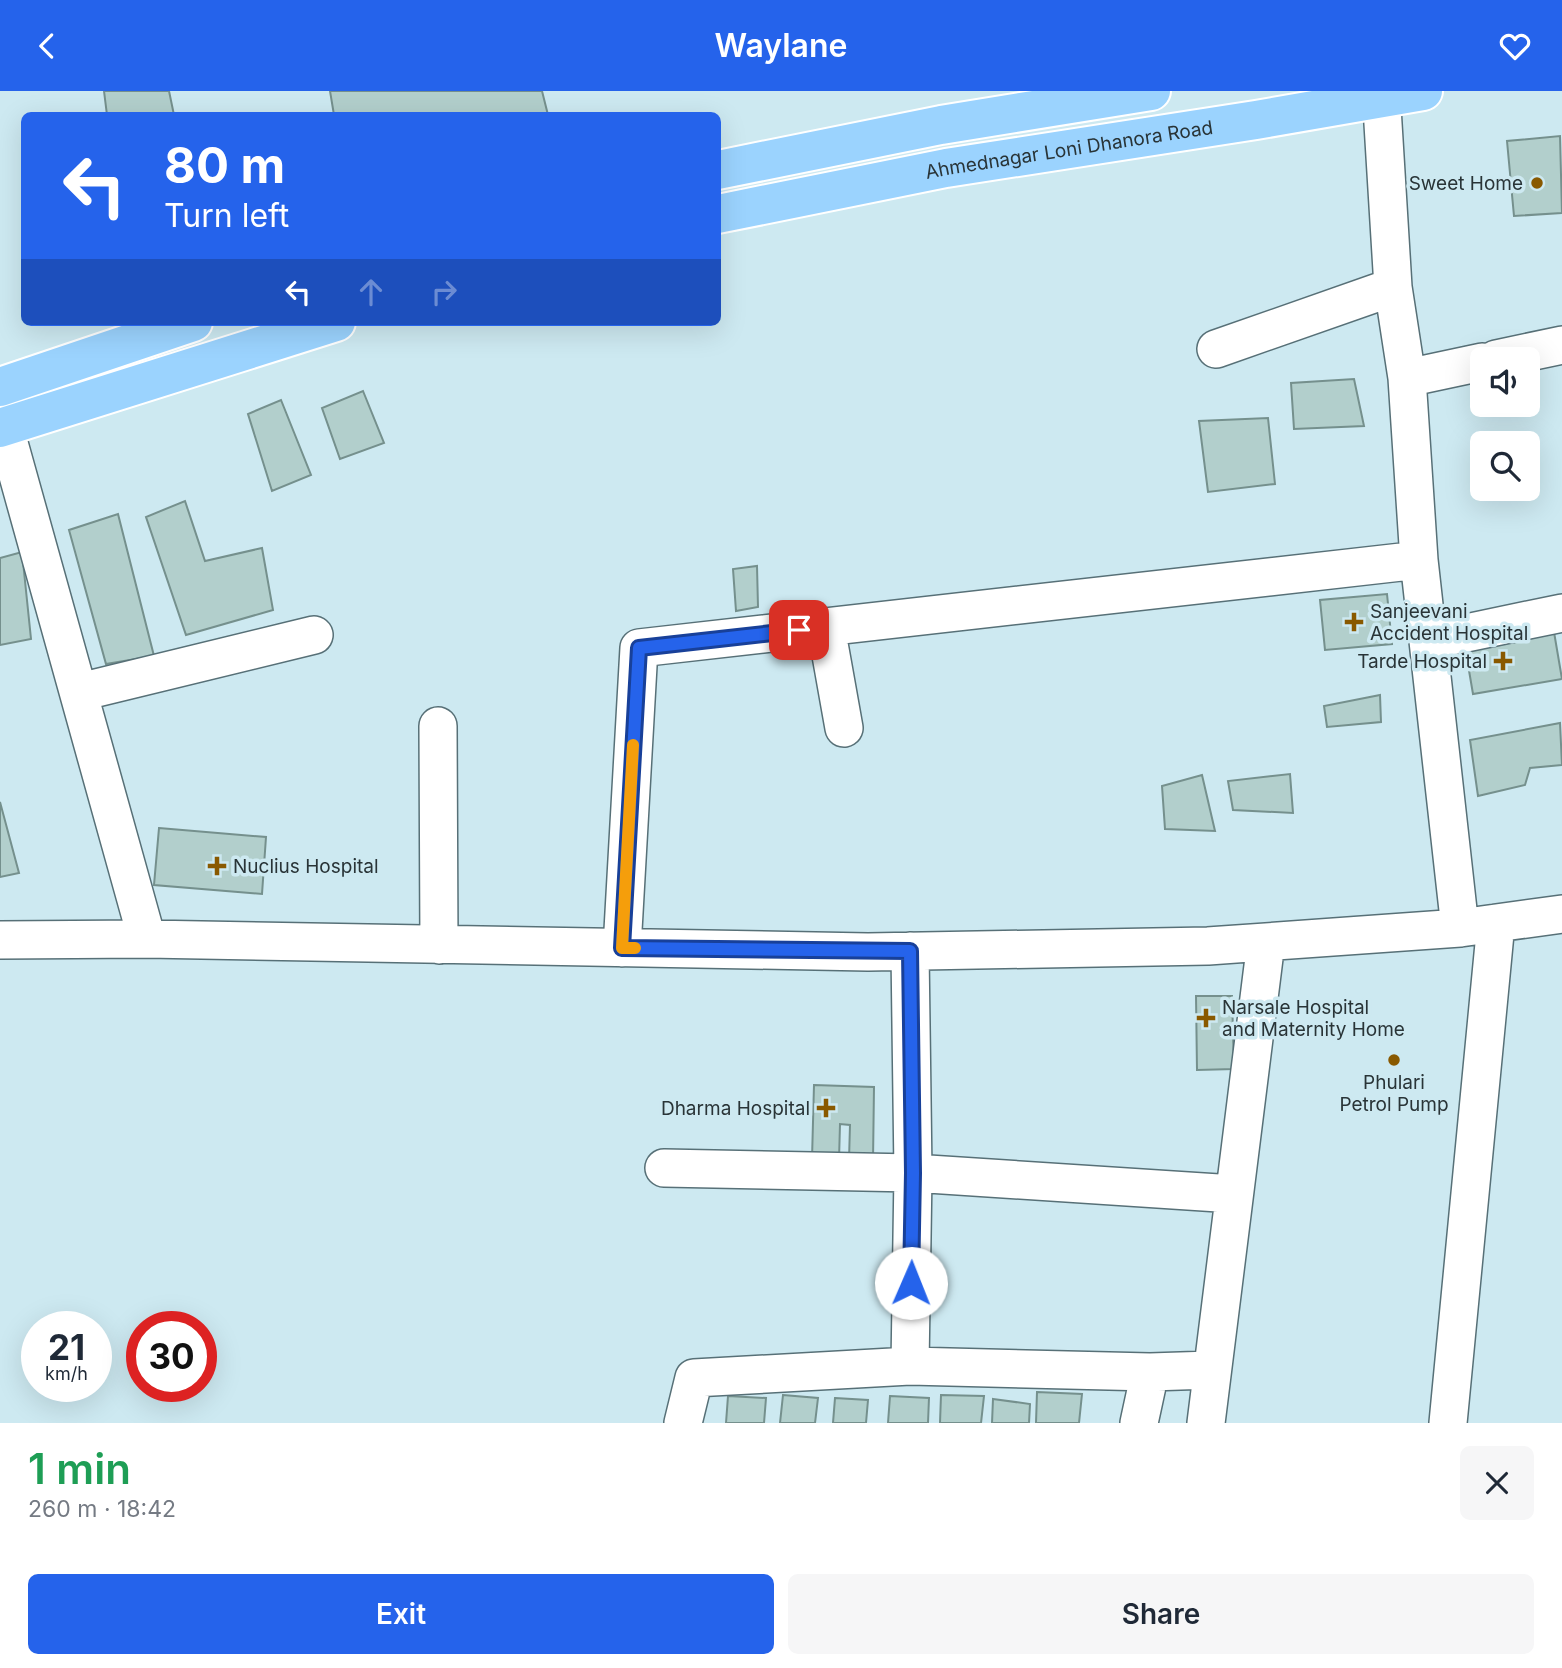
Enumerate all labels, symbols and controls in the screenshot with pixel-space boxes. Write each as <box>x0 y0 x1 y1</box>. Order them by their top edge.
text: Waylane <box>715 26 847 65</box>
icon: back <box>28 27 66 65</box>
icon: heart <box>1496 27 1534 65</box>
street label: Ahmednagar Loni Dhanora Road <box>923 115 1215 183</box>
text: 80 m <box>164 136 285 195</box>
icon: left <box>49 140 140 231</box>
place label: Sweet Home <box>1409 172 1523 195</box>
marker: Sweet Home <box>1529 175 1545 191</box>
text: Turn left <box>164 196 289 235</box>
icon: left <box>279 273 317 311</box>
icon: ahead <box>352 273 390 311</box>
icon: right <box>425 273 463 311</box>
map controls <box>1470 347 1540 501</box>
button: sound <box>1470 347 1540 417</box>
button: search <box>1470 431 1540 501</box>
pin <box>769 600 829 660</box>
place label: Sanjeevani Accident Hospital <box>1370 600 1528 645</box>
icon: arrive <box>780 611 818 649</box>
marker: Sanjeevani Accident Hospital <box>1344 612 1364 632</box>
place label: Tarde Hospital <box>1357 650 1487 673</box>
marker: Tarde Hospital <box>1493 651 1513 671</box>
place label: Nuclius Hospital <box>233 855 379 878</box>
marker: Nuclius Hospital <box>207 856 227 876</box>
place label: Narsale Hospital and Maternity Home <box>1222 996 1405 1041</box>
marker: Narsale Hospital and Maternity Home <box>1196 1008 1216 1028</box>
marker: Phulari Petrol Pump <box>1386 1052 1402 1068</box>
place label: Phulari Petrol Pump <box>1339 1071 1449 1116</box>
place label: Dharma Hospital <box>661 1097 810 1120</box>
marker: Dharma Hospital <box>816 1098 836 1118</box>
position arrow <box>874 1246 948 1320</box>
speed limit sign: 30 <box>126 1311 217 1402</box>
text: 21 <box>48 1326 85 1368</box>
text: km/h <box>45 1363 88 1384</box>
text: 1 min <box>28 1443 131 1494</box>
button: close <box>1460 1446 1534 1520</box>
text: 260 m · 18:42 <box>28 1495 176 1523</box>
button: Exit <box>28 1574 774 1654</box>
button: Share <box>788 1574 1534 1654</box>

